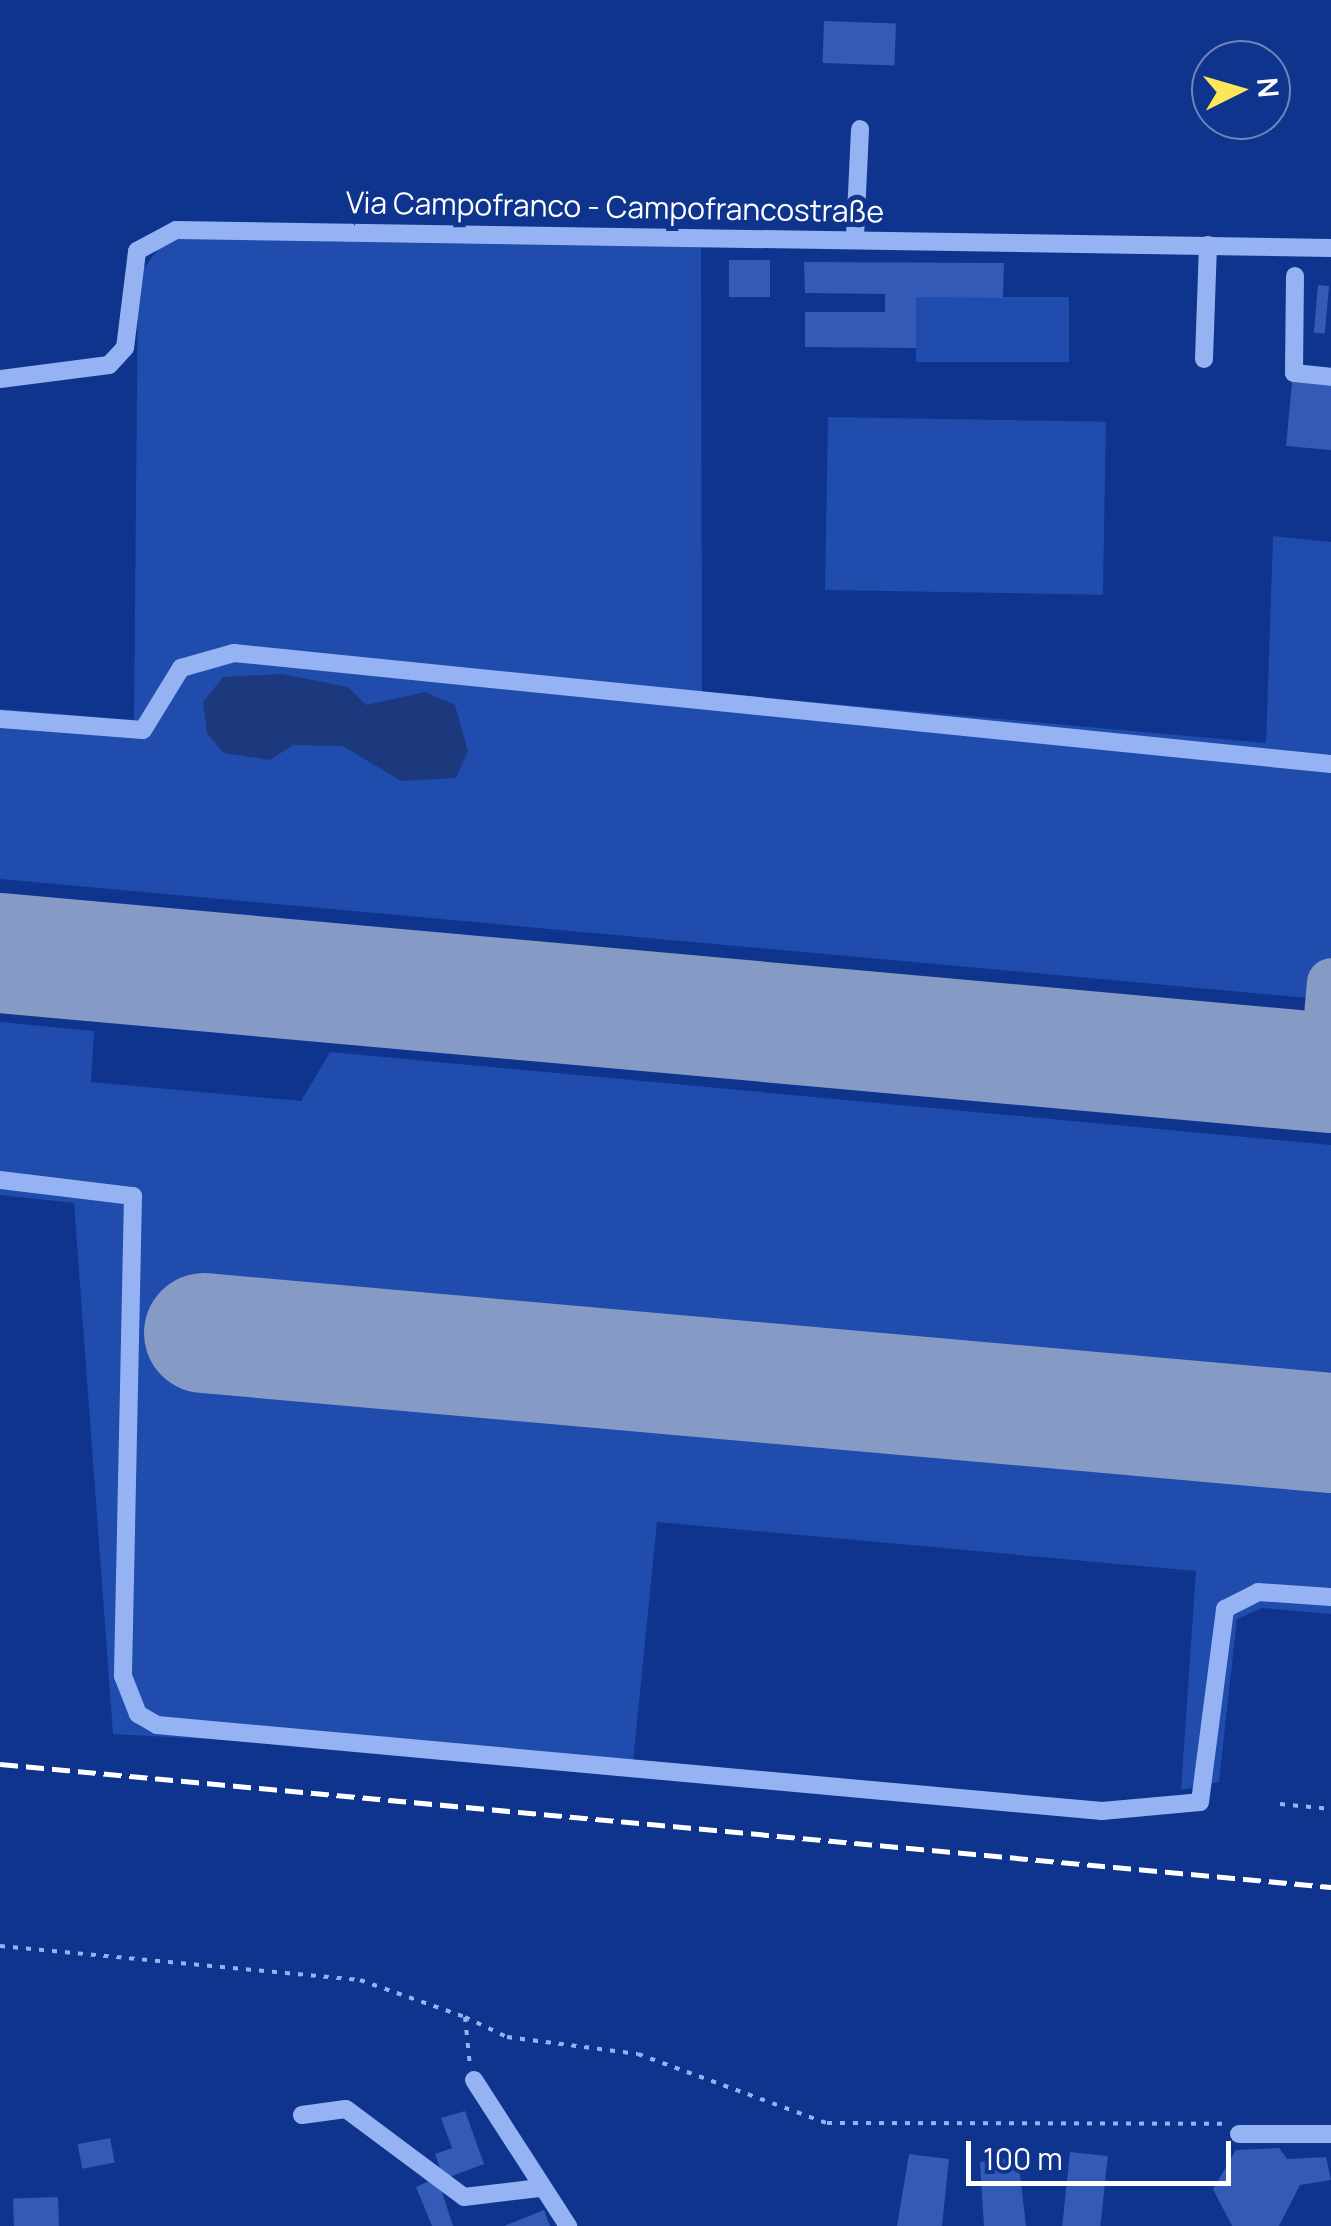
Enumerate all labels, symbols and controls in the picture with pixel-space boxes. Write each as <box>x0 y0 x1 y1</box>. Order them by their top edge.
north arrow <box>1191 40 1291 140</box>
text: N <box>1249 76 1289 99</box>
street label: Via Campofranco - Campofrancostraße <box>346 184 884 230</box>
scale bar <box>971 2121 1236 2183</box>
text: 100 m <box>983 2138 1063 2179</box>

